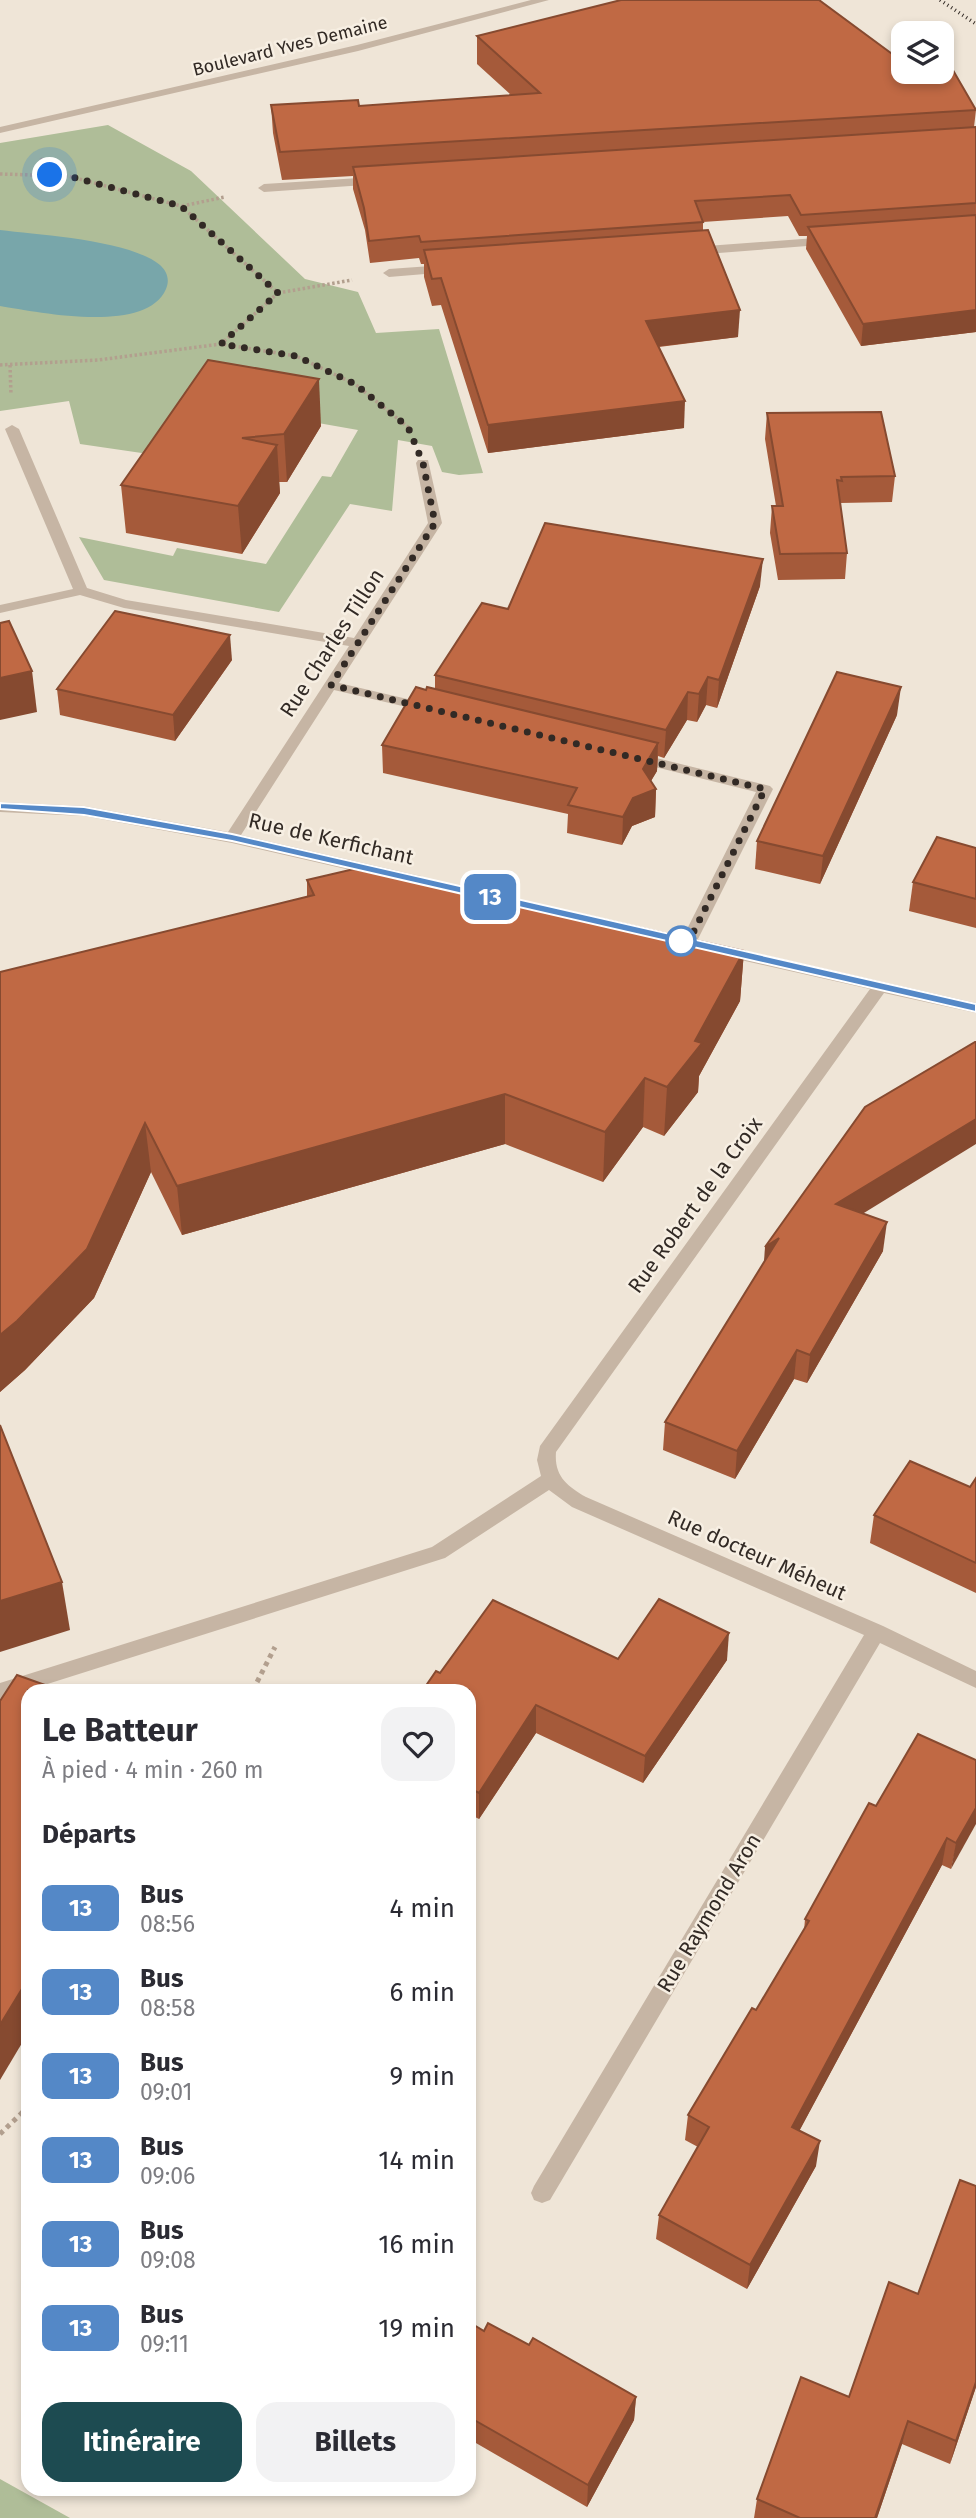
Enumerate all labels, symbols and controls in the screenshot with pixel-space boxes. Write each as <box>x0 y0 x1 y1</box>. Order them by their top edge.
street label: Boulevard Yves Demaine <box>190 11 390 81</box>
map controls <box>891 21 954 84</box>
button: layers <box>891 21 954 84</box>
your location <box>32 157 67 192</box>
street label: Rue Charles Tillon <box>274 564 390 722</box>
street label: Rue de Kerfichant <box>246 807 417 871</box>
line badge: 13 <box>458 874 522 920</box>
text: 13 <box>478 883 502 911</box>
unlabelled marker <box>666 926 696 956</box>
street label: Rue Robert de la Croix <box>622 1111 768 1298</box>
street label: Rue docteur Méheut <box>664 1504 851 1606</box>
button: heart <box>381 1707 455 1781</box>
text: Le Batteur <box>42 1710 198 1750</box>
text: À pied · 4 min · 260 m <box>42 1756 263 1784</box>
text: Départs <box>42 1819 136 1850</box>
street label: Rue Raymond Aron <box>651 1829 767 1997</box>
text: Bus <box>140 1879 183 1910</box>
text: 4 min <box>389 1893 455 1924</box>
text: 13 <box>69 1894 92 1922</box>
text: 08:56 <box>140 1910 195 1938</box>
text: Bus <box>140 1963 183 1994</box>
text: 6 min <box>389 1977 455 2008</box>
text: 13 <box>69 1978 92 2006</box>
text: 08:58 <box>140 1994 195 2022</box>
text: Bus <box>140 2047 183 2078</box>
text: 9 min <box>390 2061 455 2092</box>
text: 13 <box>69 2062 92 2090</box>
text: 09:01 <box>140 2078 192 2106</box>
text: Bus <box>140 2131 183 2162</box>
text: 14 min <box>378 2145 455 2176</box>
text: 13 <box>69 2146 92 2174</box>
text: 09:06 <box>140 2162 195 2190</box>
text: Bus <box>140 2215 183 2246</box>
text: 16 min <box>378 2229 455 2260</box>
text: 13 <box>69 2230 92 2258</box>
text: 09:08 <box>140 2246 196 2274</box>
text: Bus <box>140 2299 183 2330</box>
text: 19 min <box>378 2313 455 2344</box>
text: 13 <box>69 2314 92 2342</box>
text: 09:11 <box>140 2330 189 2358</box>
button: Itinéraire <box>42 2402 242 2482</box>
button: Billets <box>256 2402 455 2482</box>

